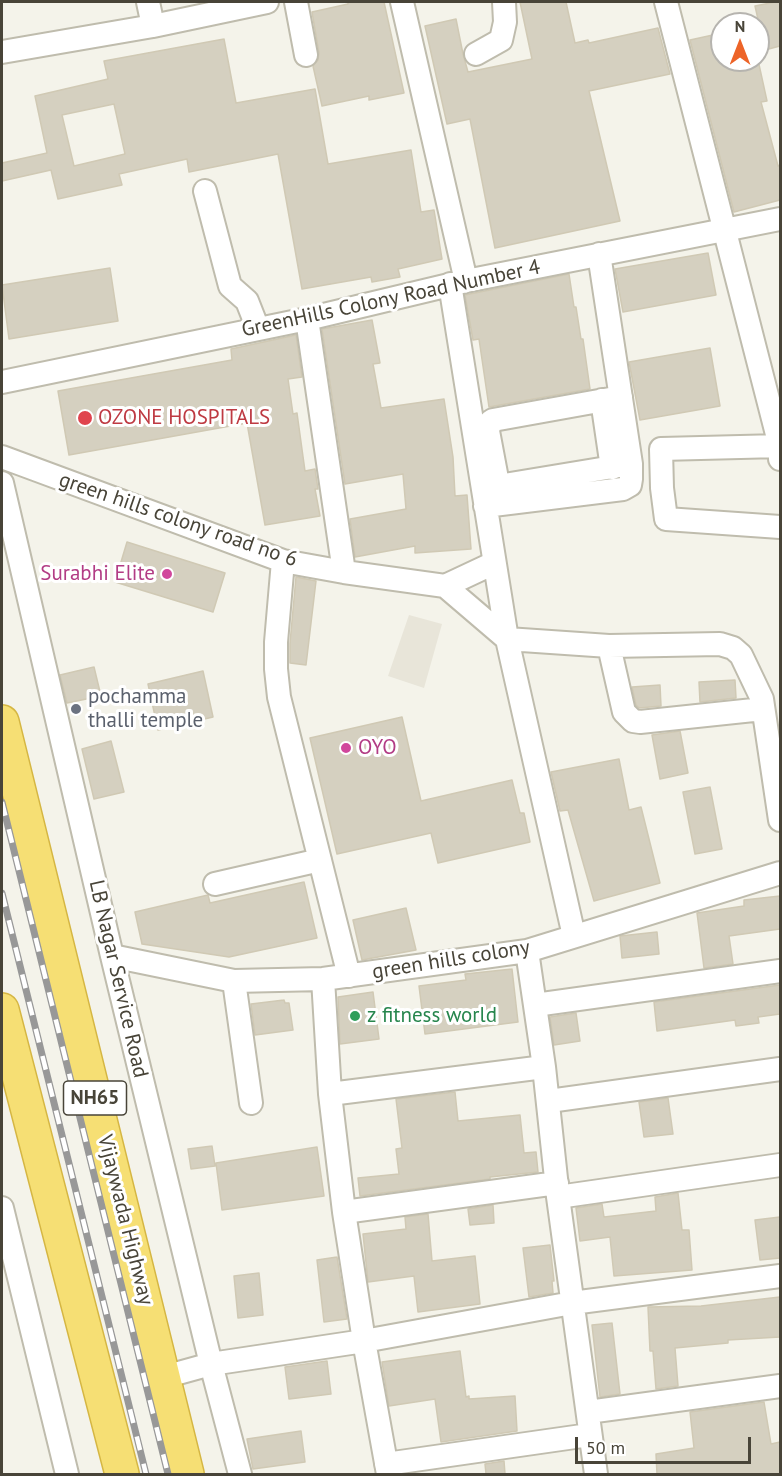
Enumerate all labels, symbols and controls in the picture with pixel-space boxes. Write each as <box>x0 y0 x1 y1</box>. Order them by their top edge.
north arrow <box>710 12 770 72</box>
text: N <box>735 16 745 36</box>
street label: GreenHills Colony Road Number 4 <box>239 255 543 343</box>
place label: OZONE HOSPITALS <box>98 405 270 431</box>
marker: OZONE HOSPITALS <box>76 409 94 427</box>
street label: green hills colony road no 6 <box>55 467 301 573</box>
place label: Surabhi Elite <box>40 561 155 587</box>
marker: Surabhi Elite <box>160 567 174 581</box>
place label: pochamma thalli temple <box>88 684 203 734</box>
marker: pochamma thalli temple <box>69 702 83 716</box>
place label: OYO <box>358 735 397 761</box>
marker: OYO <box>339 741 353 755</box>
street label: LB Nagar Service Road <box>83 878 153 1080</box>
street label: green hills colony <box>370 935 532 985</box>
place label: z fitness world <box>367 1003 497 1029</box>
marker: z fitness world <box>348 1009 362 1023</box>
road number: NH65 <box>64 1081 127 1115</box>
street label: Vijaywada Highway <box>92 1132 158 1308</box>
scale bar <box>578 1425 754 1463</box>
text: 50 m <box>586 1436 625 1459</box>

